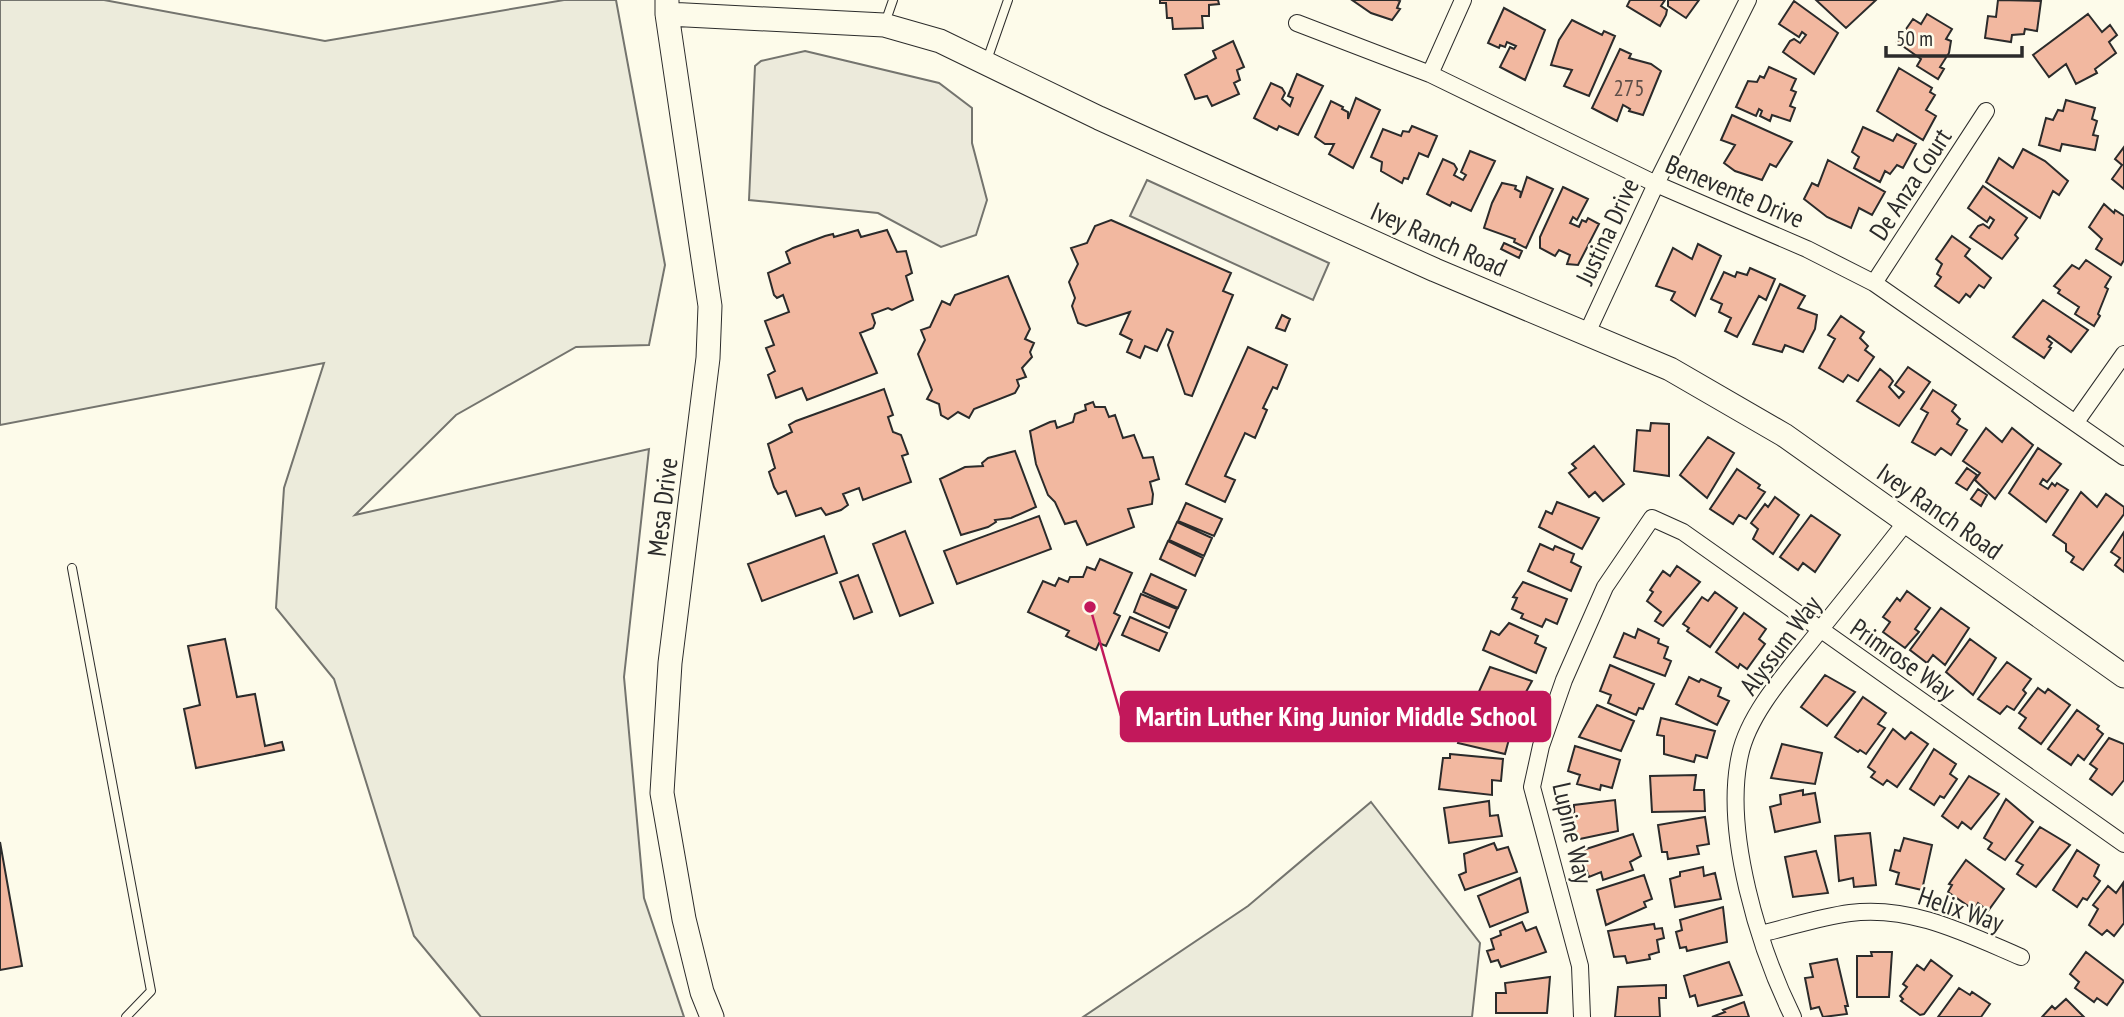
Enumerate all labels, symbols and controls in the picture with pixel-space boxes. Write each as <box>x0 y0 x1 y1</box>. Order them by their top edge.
scale bar <box>1886 14 2022 58</box>
text: 50 m <box>1896 25 1933 52</box>
house number: 275 <box>1613 73 1645 102</box>
street label: De Anza Court <box>1862 122 1958 246</box>
street label: Benevente Drive <box>1661 147 1809 235</box>
street label: Justina Drive <box>1568 173 1646 290</box>
street label: Ivey Ranch Road <box>1366 194 1512 284</box>
street label: Mesa Drive <box>640 456 684 558</box>
street label: Ivey Ranch Road <box>1871 456 2009 566</box>
street label: Alyssum Way <box>1732 589 1828 701</box>
street label: Primrose Way <box>1844 611 1962 707</box>
callout: Martin Luther King Junior Middle School <box>1121 692 1550 741</box>
text: Martin Luther King Junior Middle School <box>1136 697 1537 734</box>
street label: Lupine Way <box>1545 779 1601 887</box>
street label: Helix Way <box>1914 879 2008 939</box>

